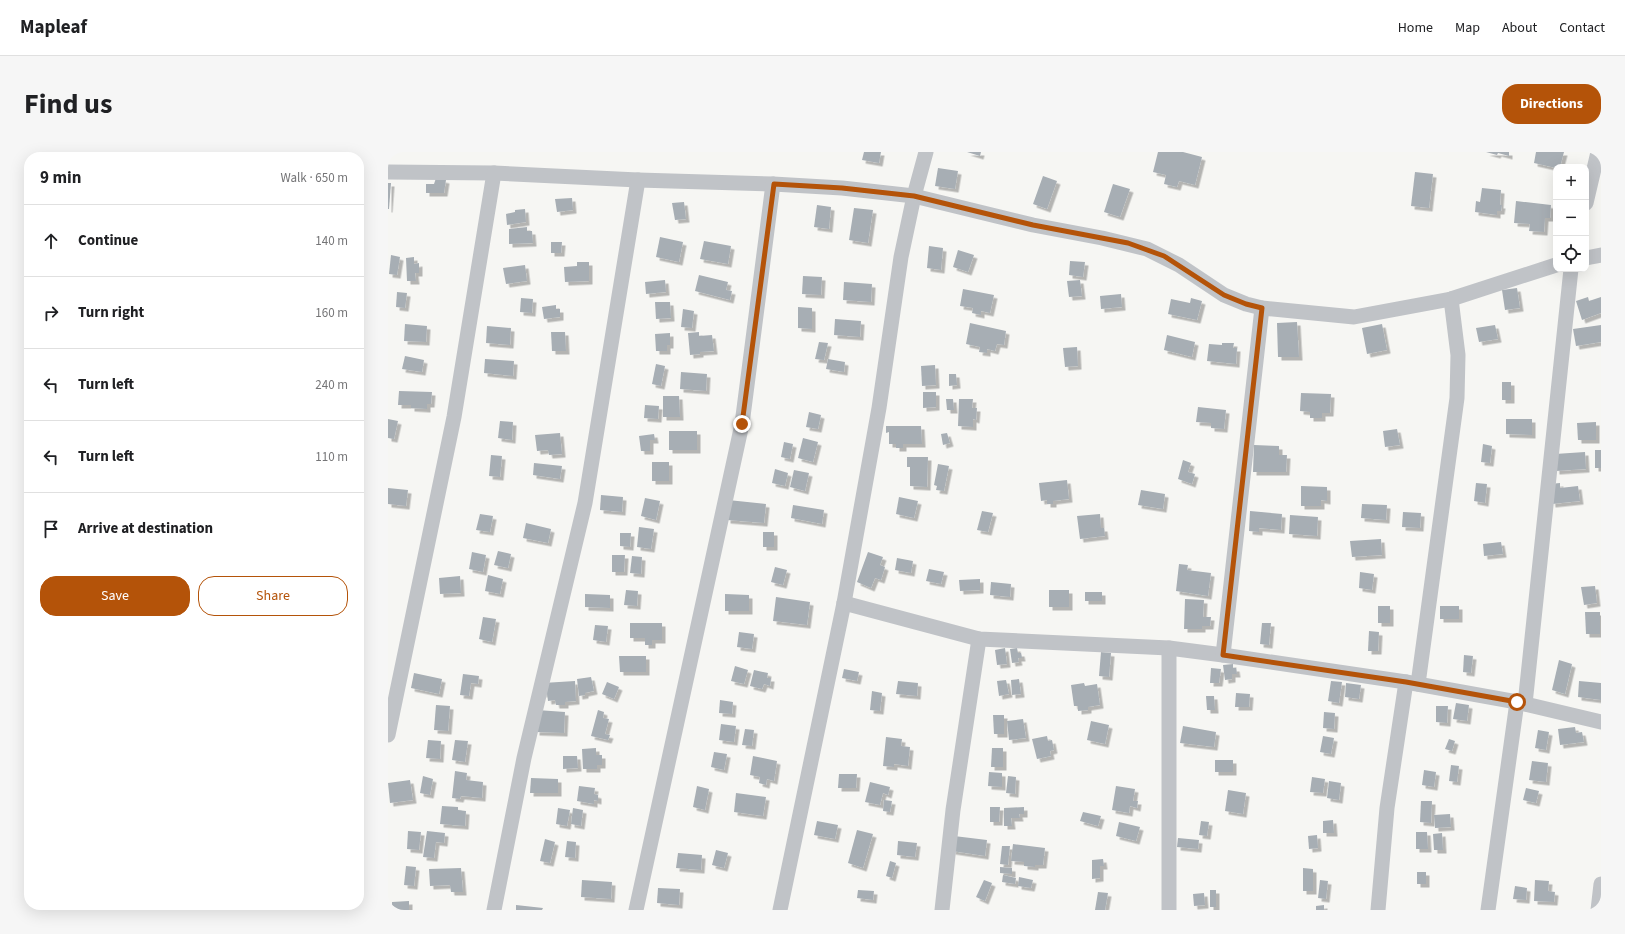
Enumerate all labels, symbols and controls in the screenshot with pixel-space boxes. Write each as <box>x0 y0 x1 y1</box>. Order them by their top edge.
text: Mapleaf <box>20 14 87 41</box>
text: Home <box>1398 18 1433 38</box>
text: Map <box>1455 18 1480 38</box>
text: About <box>1502 18 1537 38</box>
text: Contact <box>1559 18 1605 38</box>
text: Find us <box>24 84 112 124</box>
button: Directions <box>1502 84 1601 124</box>
map controls <box>1553 164 1589 272</box>
button: + <box>1553 164 1589 200</box>
text: 9 min <box>40 166 81 190</box>
text: Walk · 650 m <box>280 169 348 187</box>
button: − <box>1553 200 1589 236</box>
icon: ahead <box>40 230 62 252</box>
text: Continue <box>78 230 138 251</box>
text: 140 m <box>315 232 348 250</box>
button: locate <box>1553 236 1589 272</box>
icon: right <box>40 302 62 324</box>
text: Turn right <box>78 302 144 323</box>
text: 160 m <box>315 304 348 322</box>
icon: left <box>40 374 62 396</box>
text: Turn left <box>78 374 134 395</box>
text: 240 m <box>315 376 348 394</box>
route end <box>733 415 751 433</box>
icon: left <box>40 446 62 468</box>
text: Turn left <box>78 446 134 467</box>
text: 110 m <box>315 448 348 466</box>
icon: arrive <box>40 518 62 540</box>
text: Arrive at destination <box>78 518 213 539</box>
button: Save <box>40 576 190 616</box>
button: Share <box>198 576 348 616</box>
route start <box>1508 693 1526 711</box>

